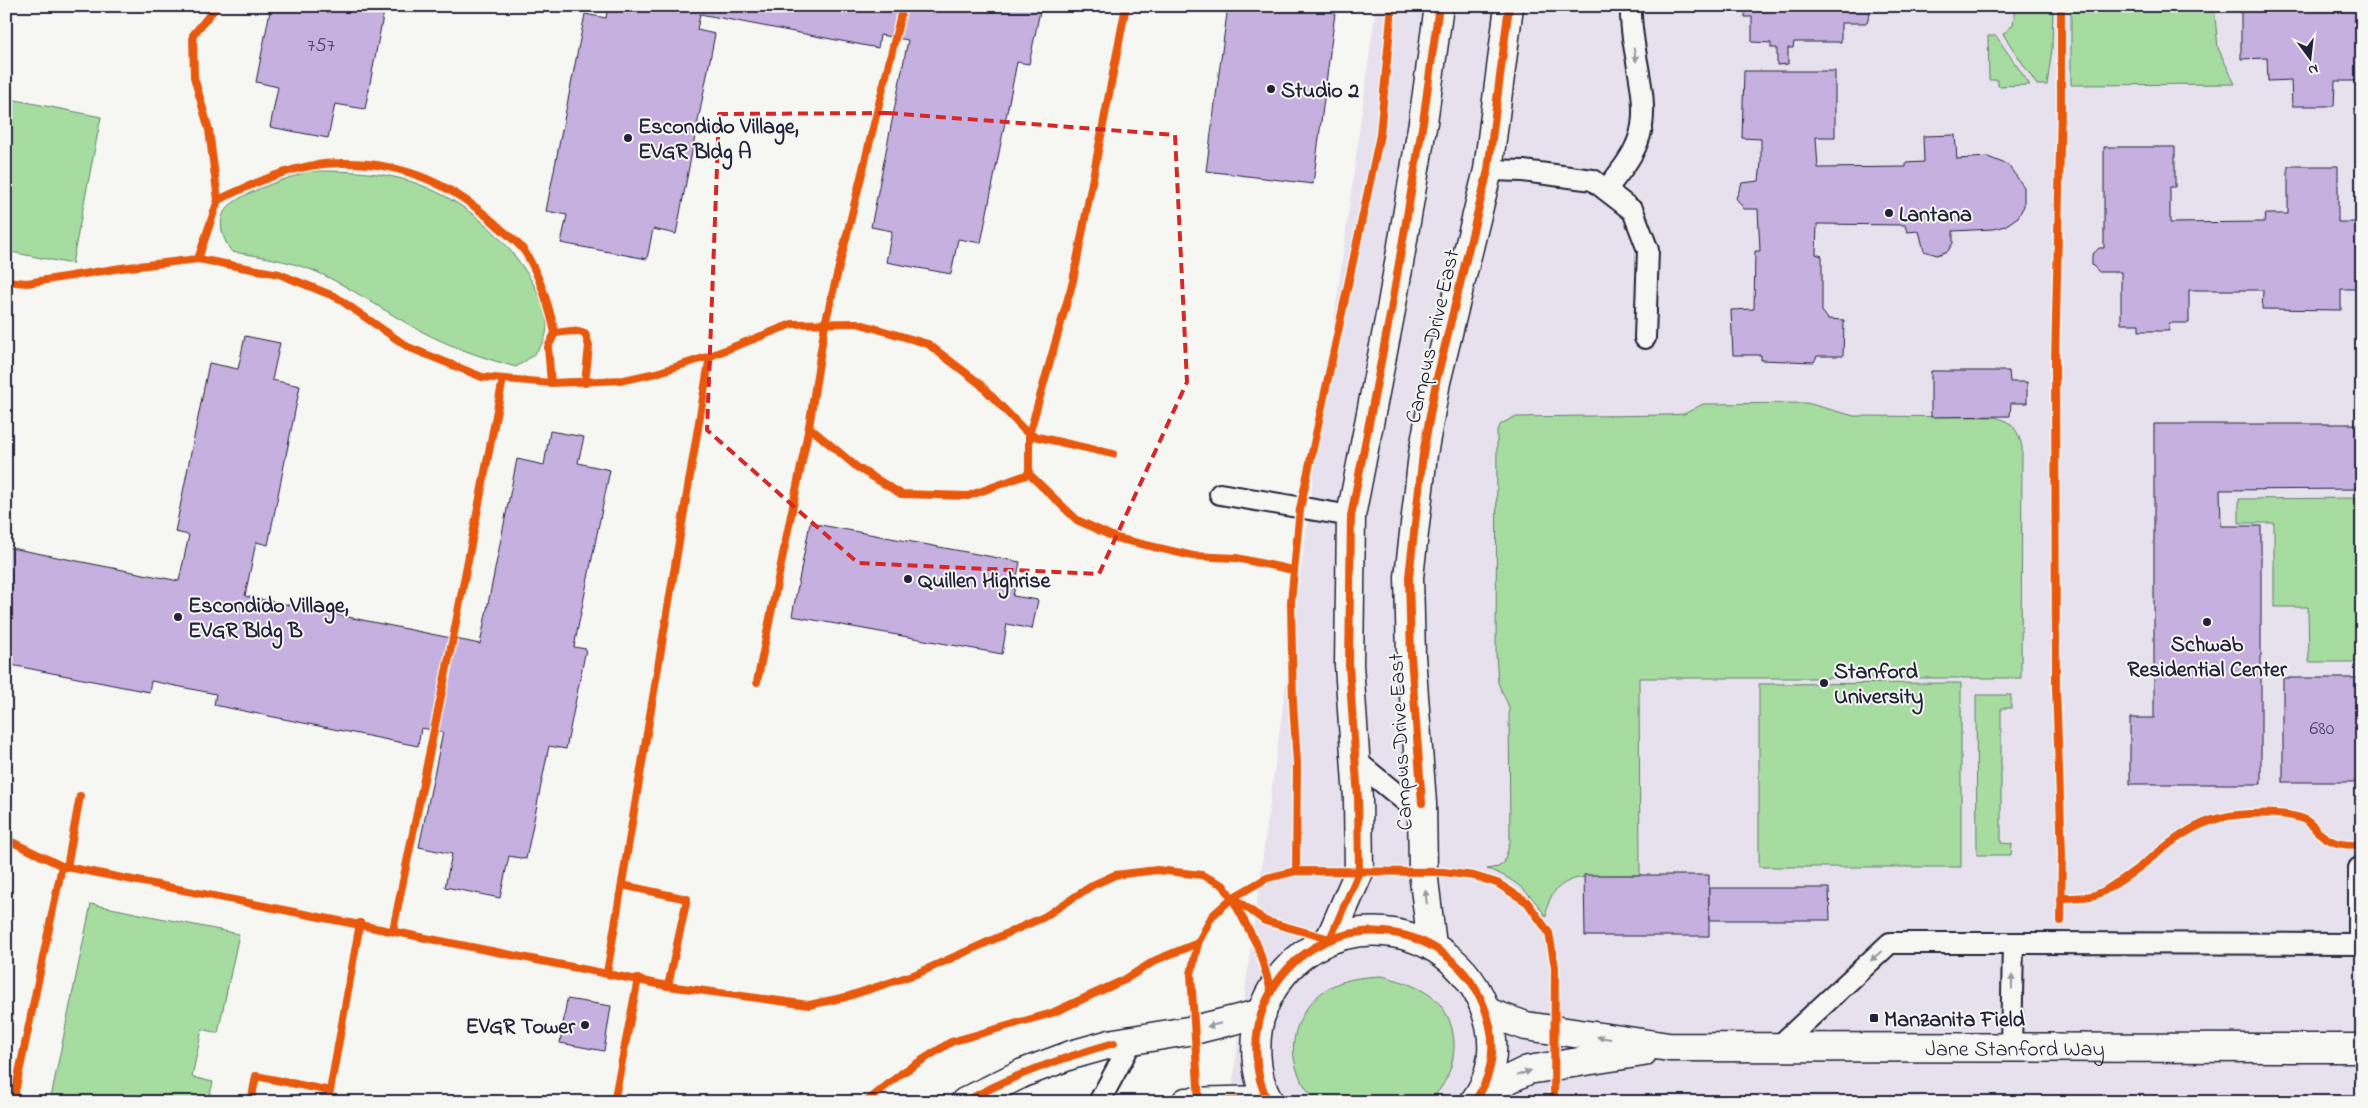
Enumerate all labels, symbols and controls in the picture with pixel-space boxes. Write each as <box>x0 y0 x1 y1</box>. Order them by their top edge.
house number: 757 <box>307 32 335 61</box>
north arrow <box>2286 32 2336 82</box>
one-way arrow <box>1631 47 1639 63</box>
text: N <box>2306 58 2320 80</box>
place label: Studio 2 <box>1281 76 1359 108</box>
marker: Studio 2 <box>1265 83 1277 95</box>
place label: Escondido Village, EVGR Bldg A <box>638 112 799 170</box>
marker: Escondido Village, EVGR Bldg A <box>622 132 634 144</box>
place label: Lantana <box>1899 200 1972 232</box>
marker: Lantana <box>1883 207 1895 219</box>
street label: Campus Drive East <box>1398 246 1470 427</box>
place label: Quillen Highrise <box>918 566 1051 599</box>
marker: Quillen Highrise <box>902 573 914 585</box>
place label: Escondido Village, EVGR Bldg B <box>188 591 349 649</box>
marker: Escondido Village, EVGR Bldg B <box>172 611 184 623</box>
marker: Schwab Residential Center <box>2201 616 2213 628</box>
place label: Schwab Residential Center <box>2127 630 2288 687</box>
street label: Campus Drive East <box>1381 652 1423 831</box>
place label: Stanford University <box>1834 657 1923 715</box>
marker: Stanford University <box>1818 677 1830 689</box>
house number: 680 <box>2310 715 2335 744</box>
one-way arrow <box>1422 888 1430 904</box>
one-way arrow <box>1871 950 1883 962</box>
one-way arrow <box>2008 974 2016 990</box>
place label: Manzanita Field <box>1884 1005 2026 1037</box>
place label: EVGR Tower <box>466 1012 576 1044</box>
marker: Manzanita Field <box>1868 1012 1880 1024</box>
marker: EVGR Tower <box>579 1019 591 1031</box>
one-way arrow <box>1207 1021 1222 1029</box>
one-way arrow <box>1595 1033 1611 1041</box>
street label: Jane Stanford Way <box>1925 1034 2105 1068</box>
one-way arrow <box>1517 1068 1531 1076</box>

